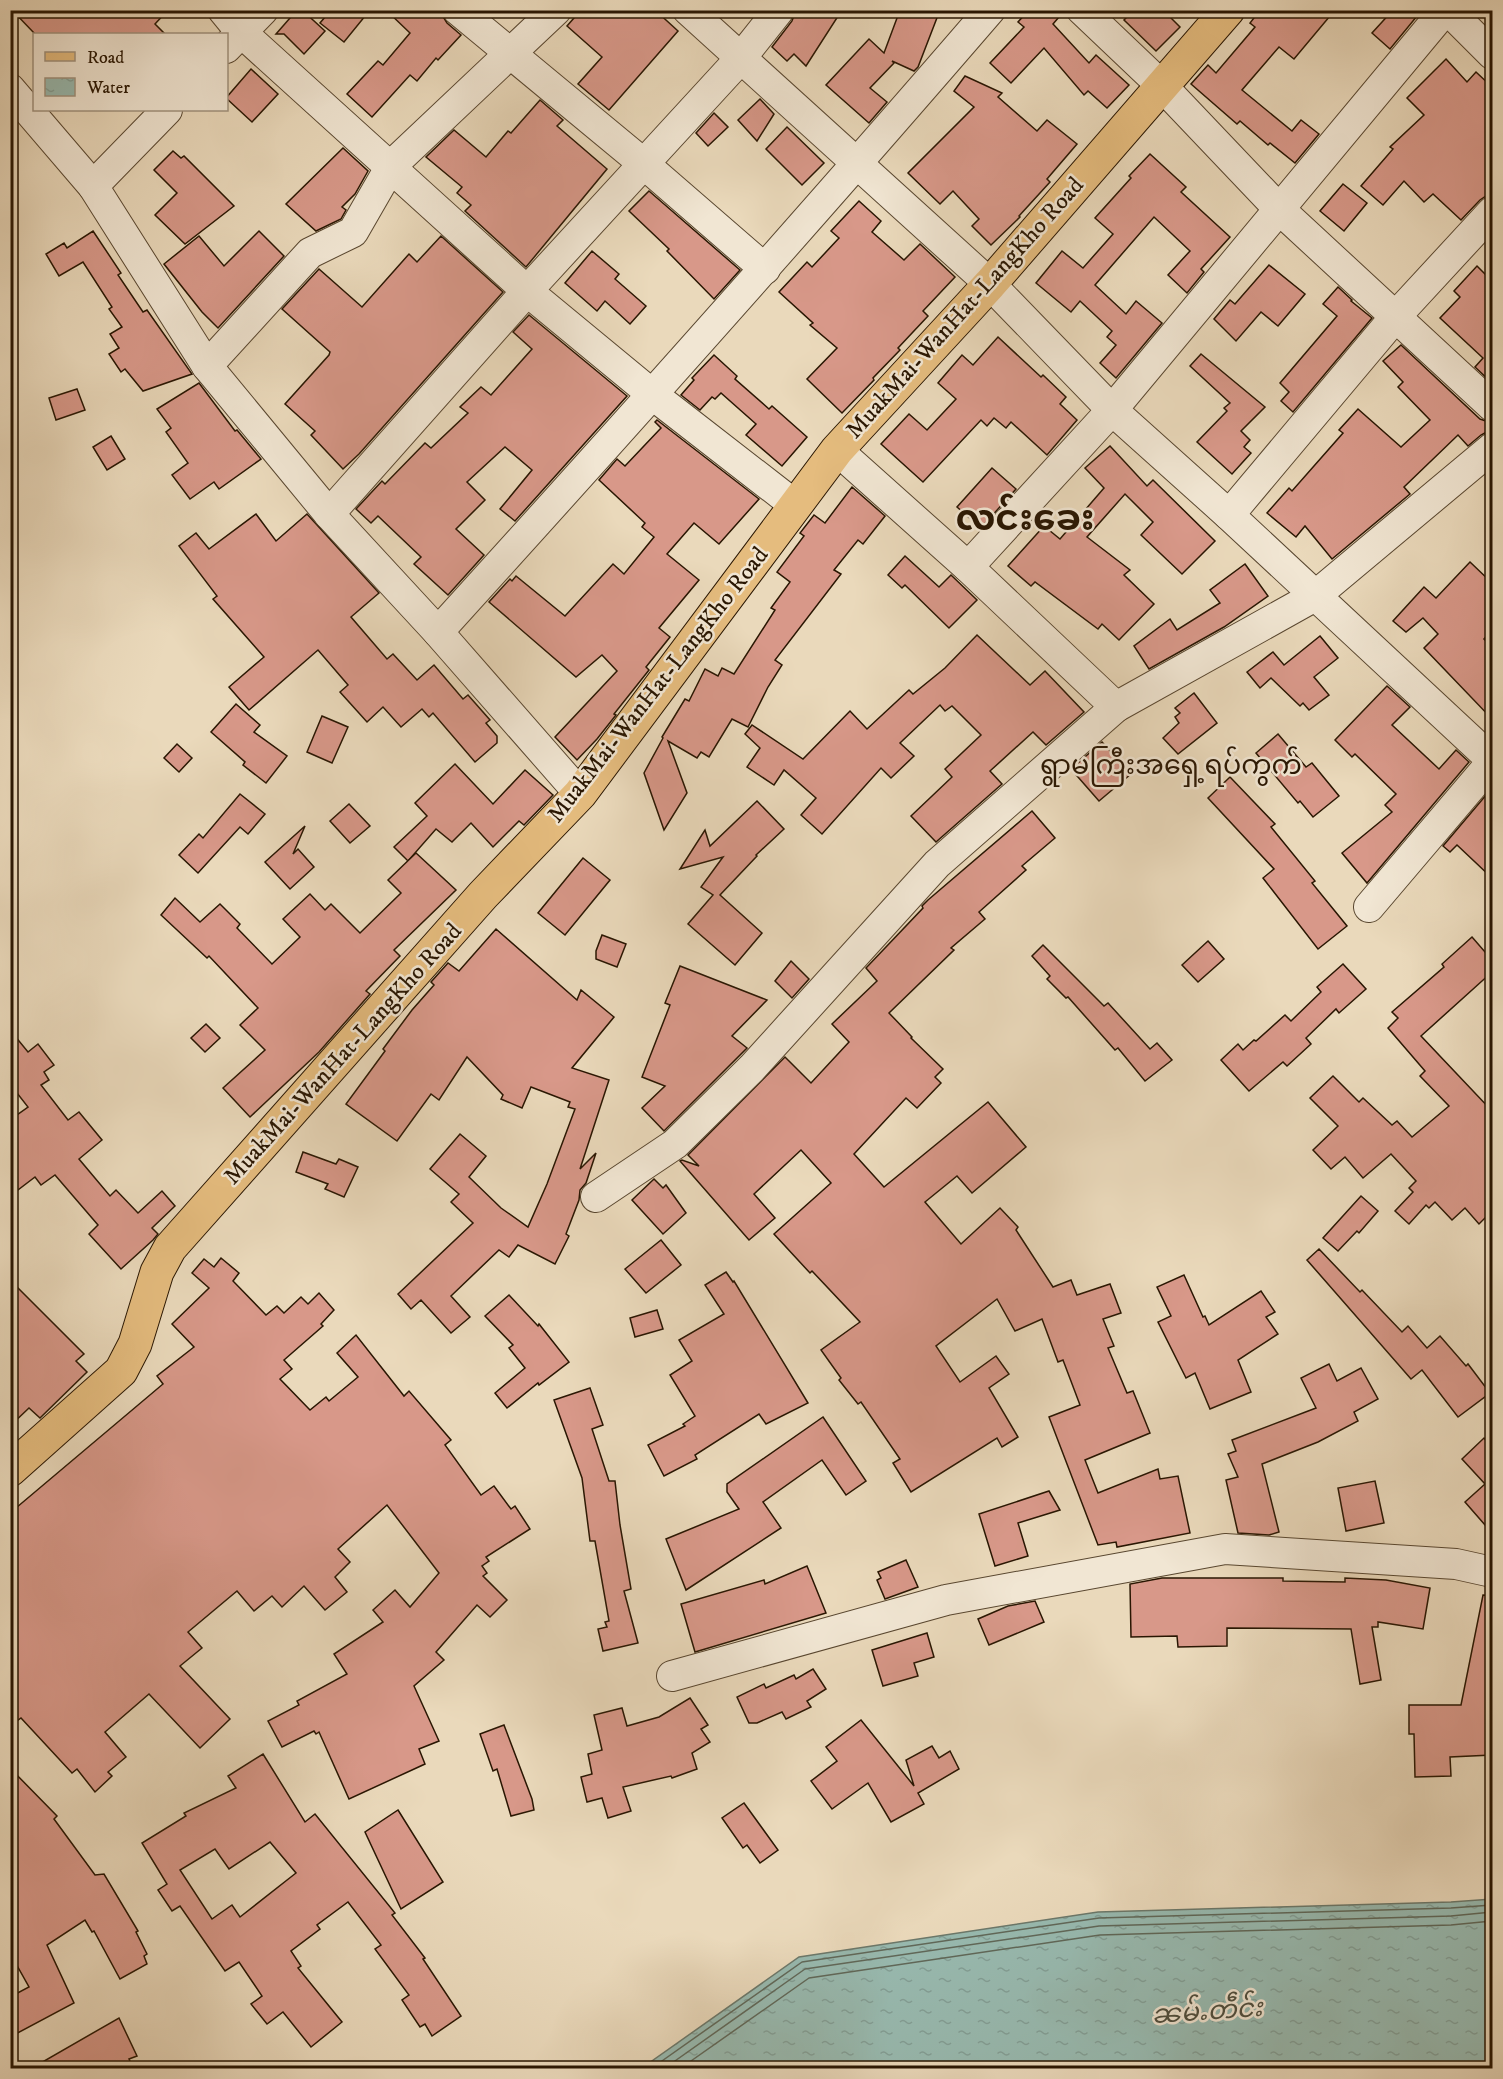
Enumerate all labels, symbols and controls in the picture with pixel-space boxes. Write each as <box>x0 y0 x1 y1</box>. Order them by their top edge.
legend <box>33 33 228 111</box>
text: Road <box>87 47 124 69</box>
text: Water <box>86 77 130 99</box>
street label: MuakMai-WanHat-LangKho Road <box>839 171 1091 445</box>
district label: လင်းခေး <box>955 493 1095 542</box>
street label: MuakMai-WanHat-LangKho Road <box>541 541 775 829</box>
district label: ရွာမကြီးအရှေ့ရပ်ကွက် <box>1040 746 1302 787</box>
street label: MuakMai-WanHat-LangKho Road <box>217 917 469 1191</box>
water label: ၼမ်ႉတဵင်း <box>1150 1989 1266 2032</box>

